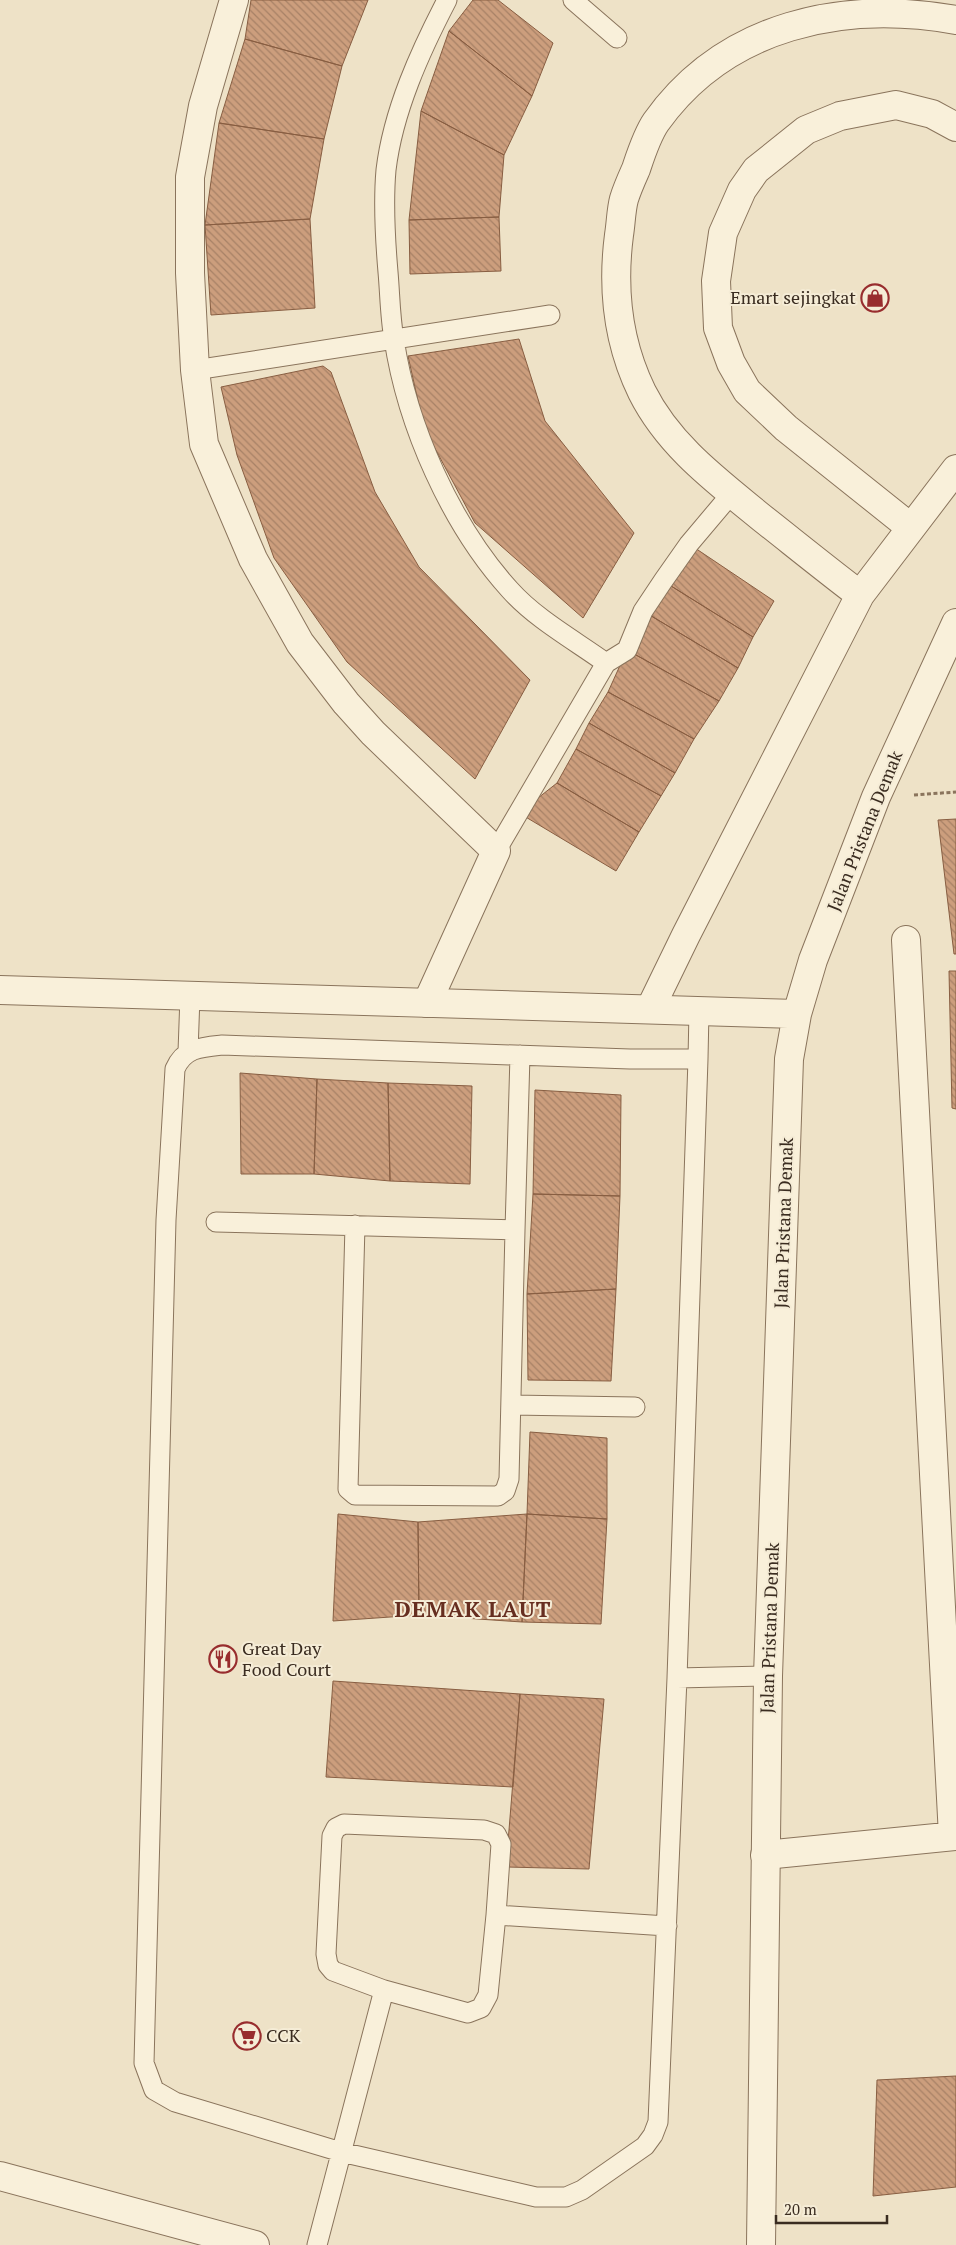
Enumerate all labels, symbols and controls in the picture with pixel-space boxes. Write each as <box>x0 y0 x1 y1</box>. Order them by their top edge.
shop icon: Emart sejingkat <box>860 283 890 313</box>
place label: Emart sejingkat <box>730 285 856 309</box>
street label: Jalan Pristana Demak <box>821 746 908 915</box>
street label: Jalan Pristana Demak <box>768 1136 798 1309</box>
street label: Jalan Pristana Demak <box>754 1541 784 1714</box>
district label: DEMAK LAUT <box>395 1594 551 1623</box>
place label: Great Day Food Court <box>242 1636 331 1681</box>
restaurant icon: Great Day Food Court <box>208 1644 238 1674</box>
supermarket icon: CCK <box>232 2021 262 2051</box>
place label: CCK <box>266 2023 301 2047</box>
scale bar <box>776 2192 887 2224</box>
text: 20 m <box>784 2199 817 2219</box>

